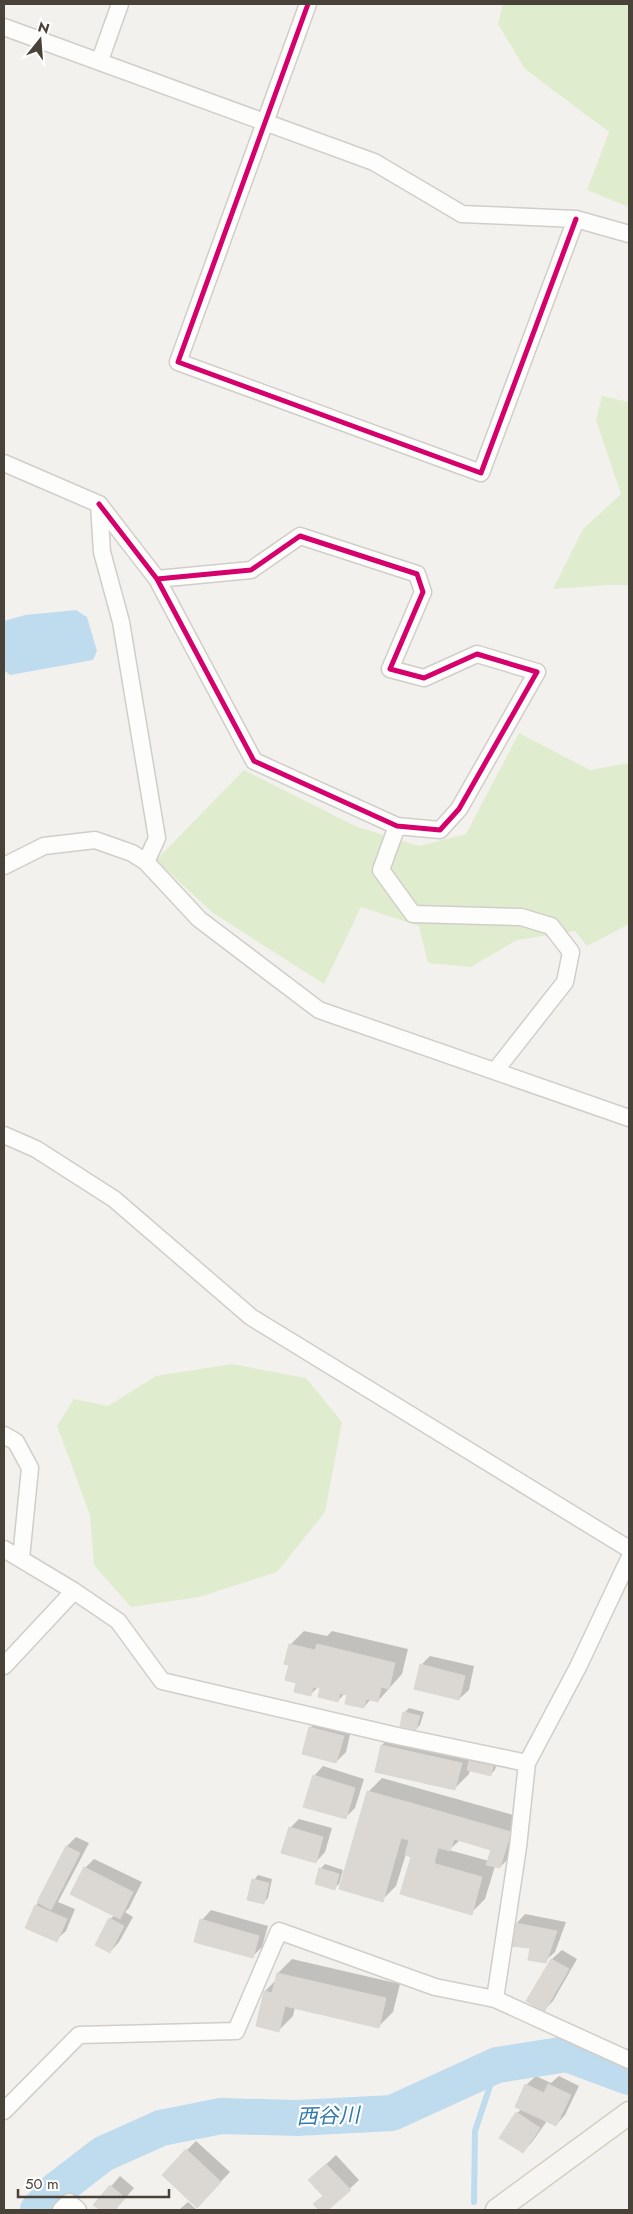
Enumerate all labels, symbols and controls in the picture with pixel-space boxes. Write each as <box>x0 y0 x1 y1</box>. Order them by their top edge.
north arrow <box>15 15 65 65</box>
text: N <box>36 16 52 39</box>
water label: 西谷川 <box>296 2100 362 2132</box>
scale bar <box>18 2166 169 2198</box>
text: 50 m <box>25 2173 59 2195</box>

